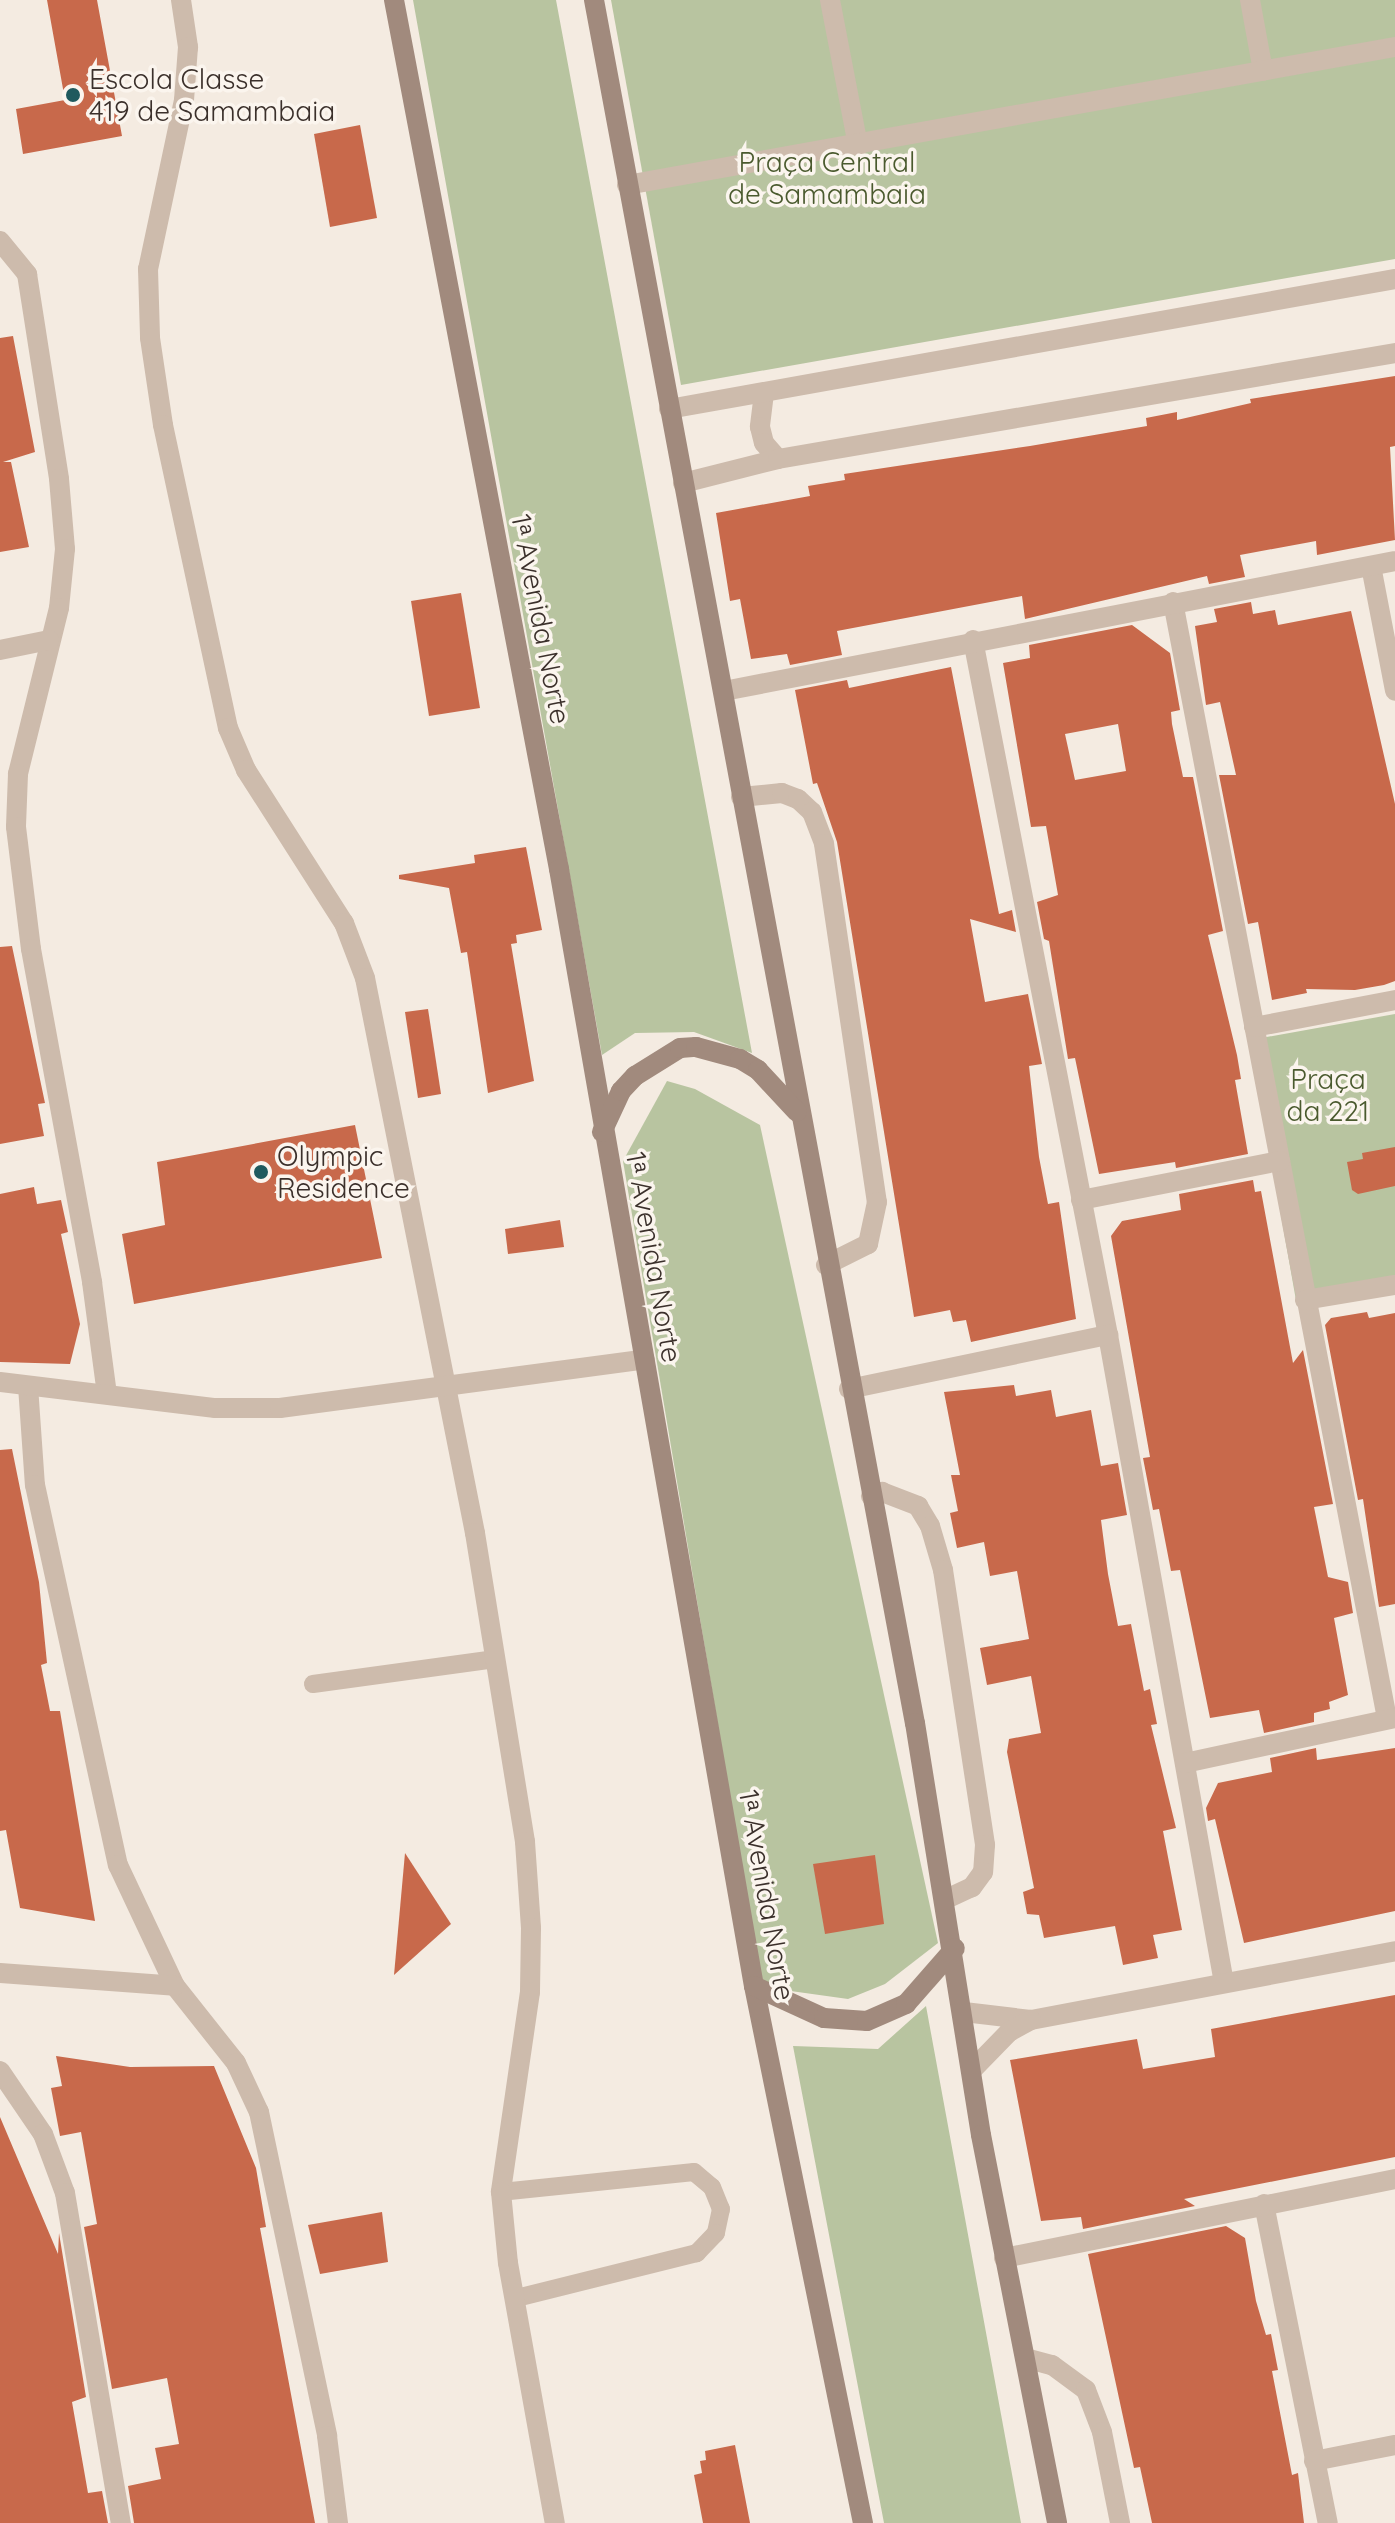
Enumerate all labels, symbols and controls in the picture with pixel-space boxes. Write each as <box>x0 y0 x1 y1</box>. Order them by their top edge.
place label: Escola Classe 419 de Samambaia <box>89 62 335 128</box>
marker: Escola Classe 419 de Samambaia <box>64 86 82 104</box>
park label: Praça Central de Samambaia <box>728 145 926 211</box>
street label: 1ᵃ Avenida Norte <box>504 511 578 727</box>
park label: Praça da 221 <box>1287 1062 1369 1128</box>
place label: Olympic Residence <box>277 1139 410 1205</box>
street label: 1ᵃ Avenida Norte <box>619 1149 689 1365</box>
marker: Olympic Residence <box>252 1163 270 1181</box>
street label: 1ᵃ Avenida Norte <box>732 1787 802 2003</box>

